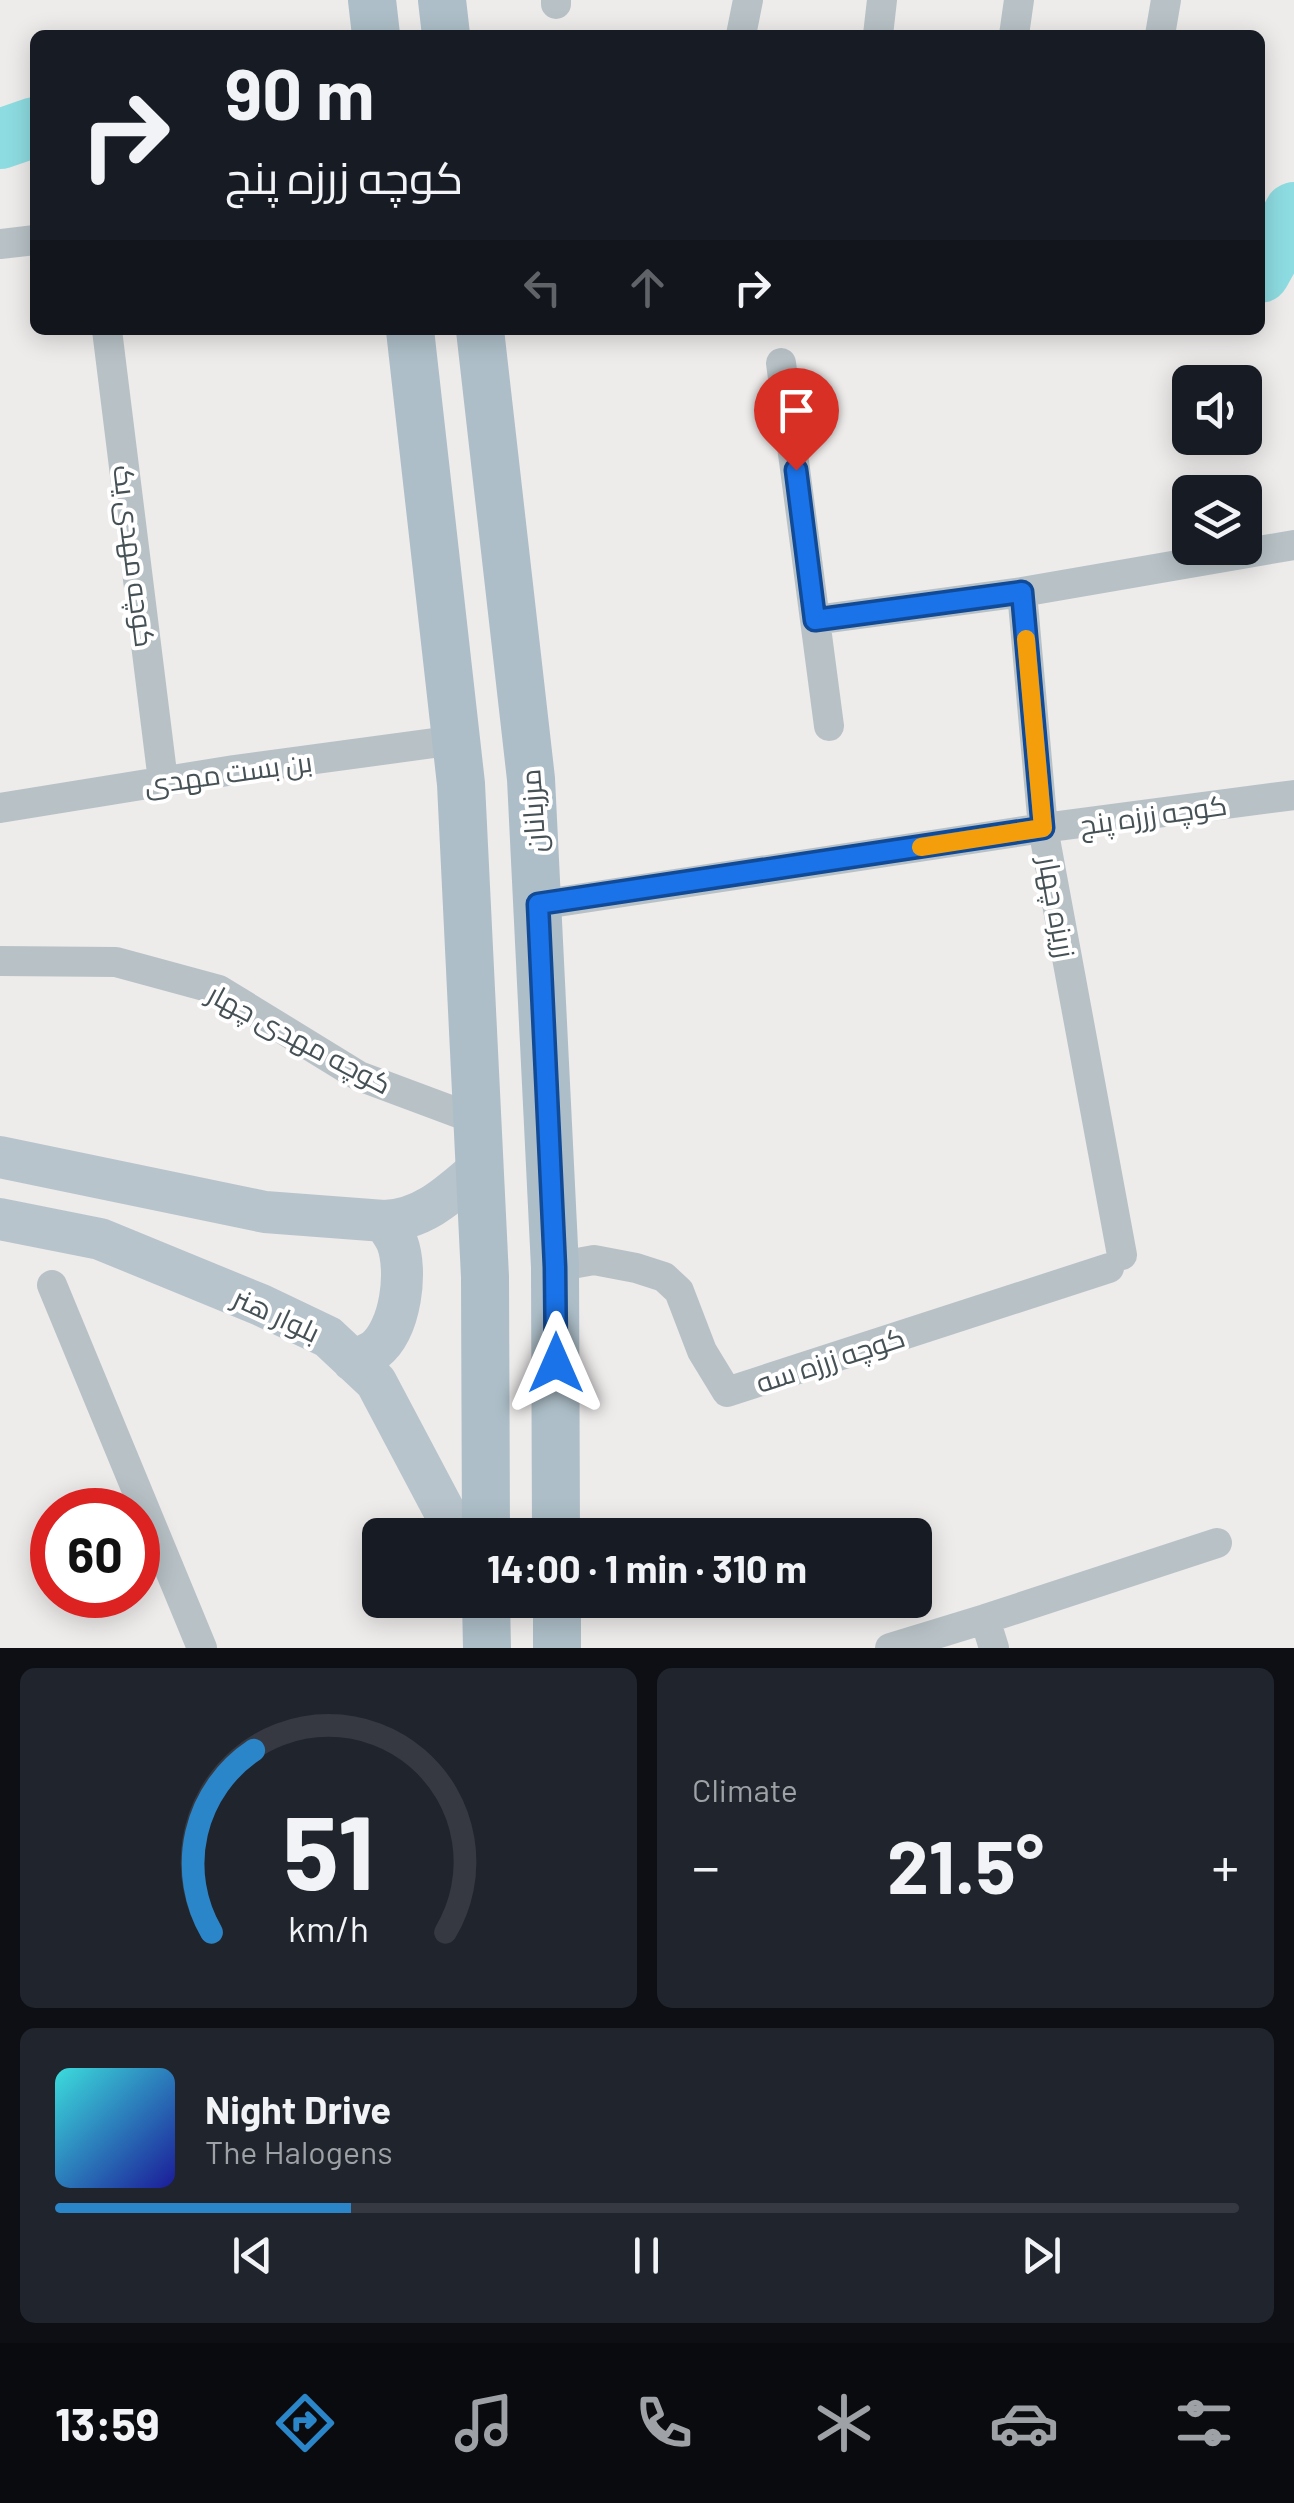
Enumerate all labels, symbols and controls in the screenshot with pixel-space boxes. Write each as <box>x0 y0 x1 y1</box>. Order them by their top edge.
text: 90 m <box>225 50 375 134</box>
icon: right <box>60 70 190 200</box>
text: کوچه زرزه پنج <box>225 149 463 203</box>
icon: left <box>515 260 570 315</box>
icon: ahead <box>620 260 675 315</box>
icon: right <box>725 260 780 315</box>
map controls <box>1172 365 1262 565</box>
button: sound <box>1172 365 1262 455</box>
pin <box>754 368 839 471</box>
icon: arrive <box>769 383 824 438</box>
street label: کوچه مهدی یک <box>104 463 163 650</box>
button: layers <box>1172 475 1262 565</box>
street label: بن بست مهدی <box>142 743 314 802</box>
street label: مرزبانان <box>512 768 553 854</box>
street label: کوچه زرزه پنج <box>1077 787 1229 844</box>
street label: زریزه چهار <box>1029 852 1084 961</box>
street label: کوچه مهدی چهار <box>199 974 398 1103</box>
street label: بلوار هنر <box>226 1278 326 1349</box>
position arrow <box>504 1311 608 1415</box>
street label: کوچه زرزه سه <box>751 1319 910 1402</box>
speed limit sign: 60 <box>30 1488 160 1618</box>
text: 14:00 · 1 min · 310 m <box>487 1545 807 1591</box>
text: Climate <box>692 1770 798 1808</box>
text: 51 <box>283 1786 374 1911</box>
text: 21.5° <box>887 1819 1044 1909</box>
text: − <box>692 1832 720 1898</box>
text: + <box>1211 1832 1239 1898</box>
text: km/h <box>288 1906 369 1949</box>
text: Night Drive <box>205 2086 391 2132</box>
text: The Halogens <box>205 2132 393 2170</box>
icon: previous <box>225 2228 280 2283</box>
icon: pause <box>619 2228 674 2283</box>
icon: next <box>1014 2228 1069 2283</box>
icon: directions <box>270 2388 340 2458</box>
icon: music <box>449 2388 519 2458</box>
icon: phone <box>629 2388 699 2458</box>
icon: climate <box>809 2388 879 2458</box>
icon: car <box>989 2388 1059 2458</box>
icon: filters <box>1169 2388 1239 2458</box>
text: 13:59 <box>55 2396 160 2450</box>

